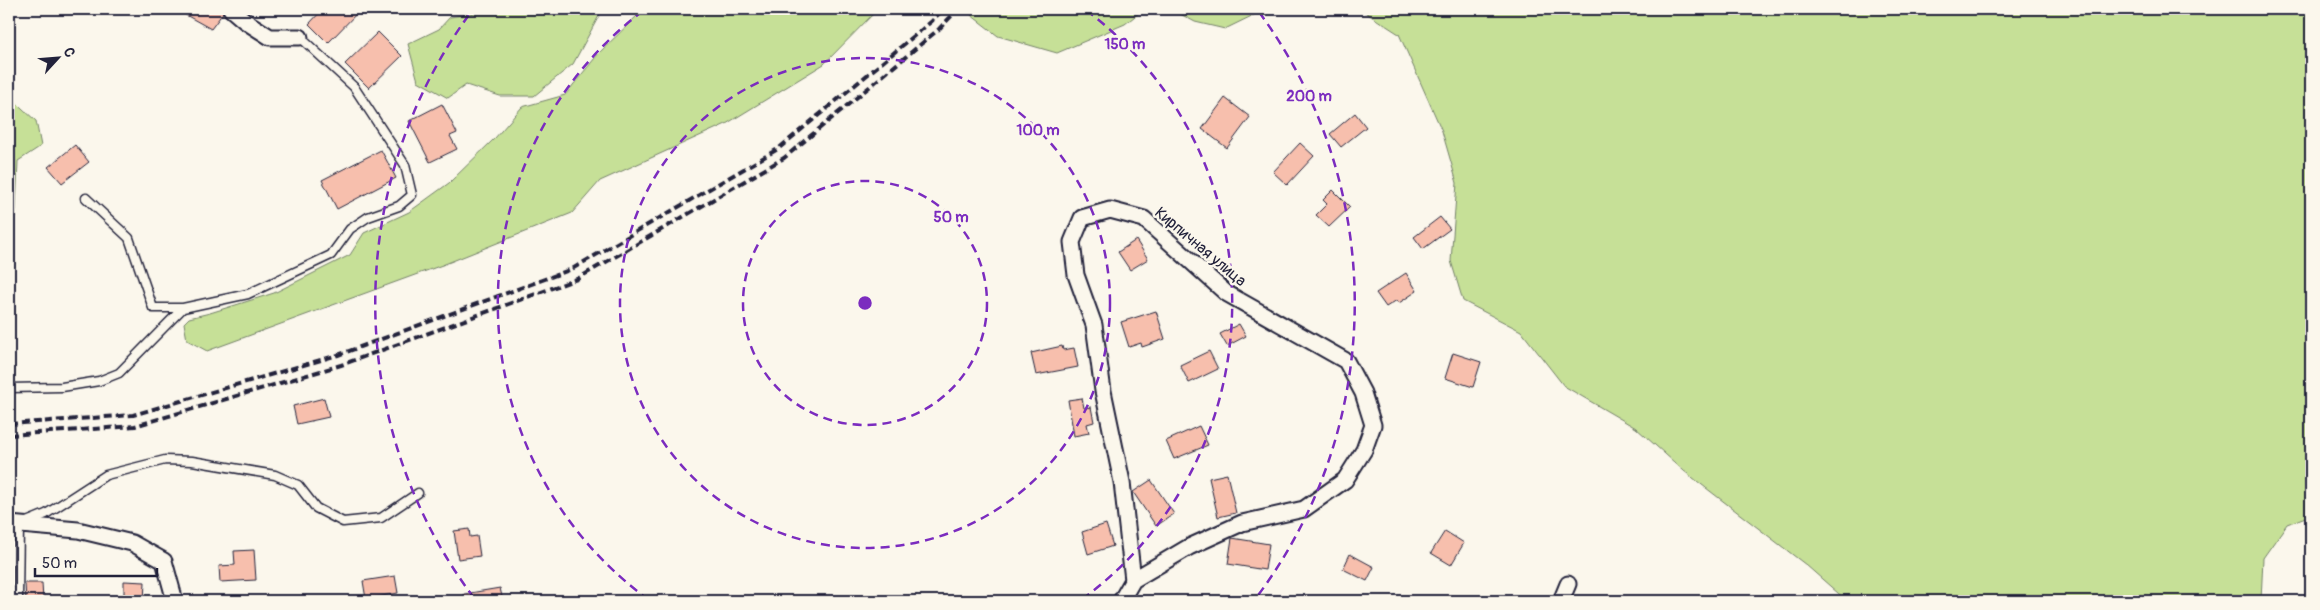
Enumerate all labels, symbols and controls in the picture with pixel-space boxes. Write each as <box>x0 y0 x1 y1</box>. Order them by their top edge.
north arrow <box>32 32 82 82</box>
text: 150 m <box>1105 35 1145 54</box>
text: С <box>60 45 79 60</box>
text: 200 m <box>1286 87 1332 106</box>
text: 100 m <box>1017 121 1059 140</box>
street label: Кирпичная улица <box>1150 203 1250 291</box>
text: 50 m <box>934 208 968 227</box>
centre of rings <box>856 294 874 312</box>
scale bar <box>35 545 158 577</box>
text: 50 m <box>42 554 77 573</box>

